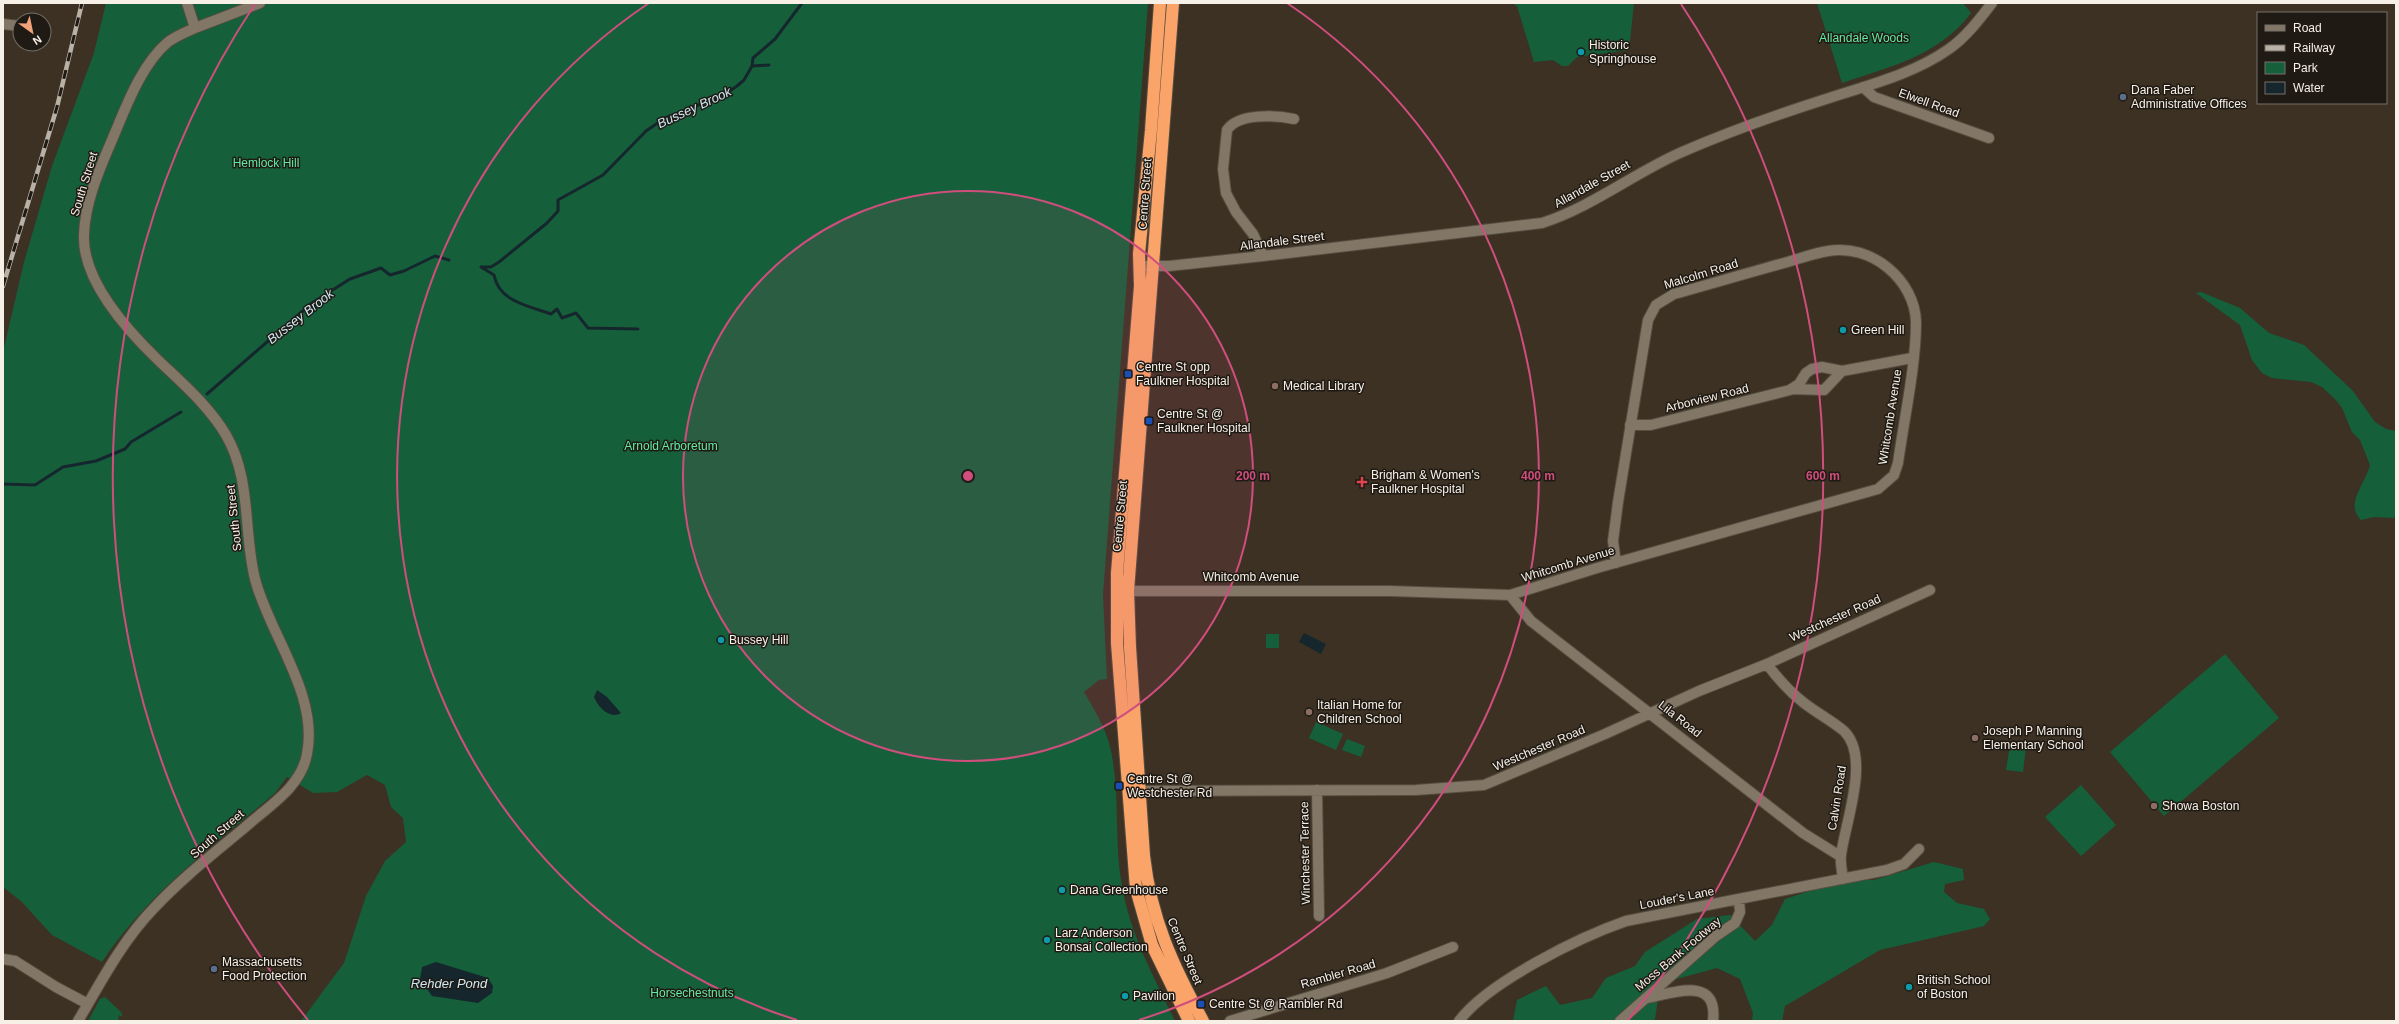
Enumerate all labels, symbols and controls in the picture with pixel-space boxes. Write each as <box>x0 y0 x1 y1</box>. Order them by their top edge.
north arrow <box>12 12 52 52</box>
legend <box>2257 12 2387 104</box>
text: Road <box>2293 21 2322 35</box>
park label: Allandale Woods <box>1819 31 1909 45</box>
text: N <box>31 33 44 48</box>
place label: Historic Springhouse <box>1589 38 1657 66</box>
text: Railway <box>2293 41 2335 55</box>
marker: Historic Springhouse <box>1576 47 1586 57</box>
text: Park <box>2293 61 2319 75</box>
text: Water <box>2293 81 2325 95</box>
water label: Bussey Brook <box>655 83 735 131</box>
place label: Dana Faber Administrative Offices <box>2131 83 2247 111</box>
street label: Elwell Road <box>1897 86 1961 120</box>
marker: Dana Faber Administrative Offices <box>2118 92 2128 102</box>
street label: South Street <box>68 149 101 218</box>
park label: Hemlock Hill <box>233 156 299 170</box>
street label: Centre Street <box>1136 157 1155 230</box>
street label: Allandale Street <box>1552 157 1633 211</box>
street label: Allandale Street <box>1239 229 1326 253</box>
street label: Malcolm Road <box>1662 256 1740 292</box>
water label: Bussey Brook <box>264 285 338 347</box>
place label: Green Hill <box>1851 323 1904 337</box>
marker: Green Hill <box>1838 325 1848 335</box>
place label: Centre St opp Faulkner Hospital <box>1136 360 1229 388</box>
street label: Whitcomb Avenue <box>1876 368 1905 466</box>
marker: Centre St opp Faulkner Hospital <box>1123 369 1133 379</box>
place label: Medical Library <box>1283 379 1364 393</box>
marker: Medical Library <box>1270 381 1280 391</box>
street label: Arborview Road <box>1664 381 1750 415</box>
place label: Centre St @ Faulkner Hospital <box>1157 407 1250 435</box>
marker: Centre St @ Faulkner Hospital <box>1144 416 1154 426</box>
park label: Arnold Arboretum <box>624 439 718 453</box>
place label: Brigham & Women's Faulkner Hospital <box>1371 468 1480 496</box>
centre of rings <box>961 469 975 483</box>
text: 200 m <box>1236 469 1270 483</box>
text: 400 m <box>1521 469 1555 483</box>
text: 600 m <box>1806 469 1840 483</box>
marker: Brigham & Women's Faulkner Hospital <box>1356 476 1368 488</box>
street label: Centre Street <box>1110 479 1130 552</box>
street label: South Street <box>223 483 244 552</box>
street label: Whitcomb Avenue <box>1520 543 1616 585</box>
street label: Whitcomb Avenue <box>1203 570 1300 584</box>
street label: Westchester Road <box>1787 592 1883 644</box>
place label: Bussey Hill <box>729 633 788 647</box>
marker: Bussey Hill <box>716 635 726 645</box>
place label: Italian Home for Children School <box>1317 698 1402 726</box>
street label: Lila Road <box>1656 698 1704 740</box>
marker: Italian Home for Children School <box>1304 707 1314 717</box>
street label: Westchester Road <box>1491 722 1587 774</box>
place label: Joseph P Manning Elementary School <box>1983 724 2084 752</box>
marker: Joseph P Manning Elementary School <box>1970 733 1980 743</box>
street label: Calvin Road <box>1825 765 1849 831</box>
place label: Centre St @ Westchester Rd <box>1127 772 1212 800</box>
marker: Centre St @ Westchester Rd <box>1114 781 1124 791</box>
place label: Showa Boston <box>2162 799 2239 813</box>
street label: Winchester Terrace <box>1297 801 1313 905</box>
marker: Showa Boston <box>2149 801 2159 811</box>
street label: South Street <box>187 806 247 861</box>
place label: Dana Greenhouse <box>1070 883 1168 897</box>
street label: Louder's Lane <box>1639 884 1716 912</box>
marker: Dana Greenhouse <box>1057 885 1067 895</box>
street label: Moss Bank Footway <box>1632 914 1724 994</box>
street label: Centre Street <box>1165 915 1206 987</box>
place label: Larz Anderson Bonsai Collection <box>1055 926 1148 954</box>
marker: Larz Anderson Bonsai Collection <box>1042 935 1052 945</box>
place label: Massachusetts Food Protection <box>222 955 307 983</box>
street label: Rambler Road <box>1299 957 1377 991</box>
marker: Massachusetts Food Protection <box>209 964 219 974</box>
place label: British School of Boston <box>1917 973 1990 1001</box>
water label: Rehder Pond <box>411 976 488 991</box>
marker: British School of Boston <box>1904 982 1914 992</box>
park label: Horsechestnuts <box>650 986 734 1000</box>
place label: Pavilion <box>1133 989 1175 1003</box>
marker: Pavilion <box>1120 991 1130 1001</box>
place label: Centre St @ Rambler Rd <box>1209 997 1343 1011</box>
marker: Centre St @ Rambler Rd <box>1196 999 1206 1009</box>

